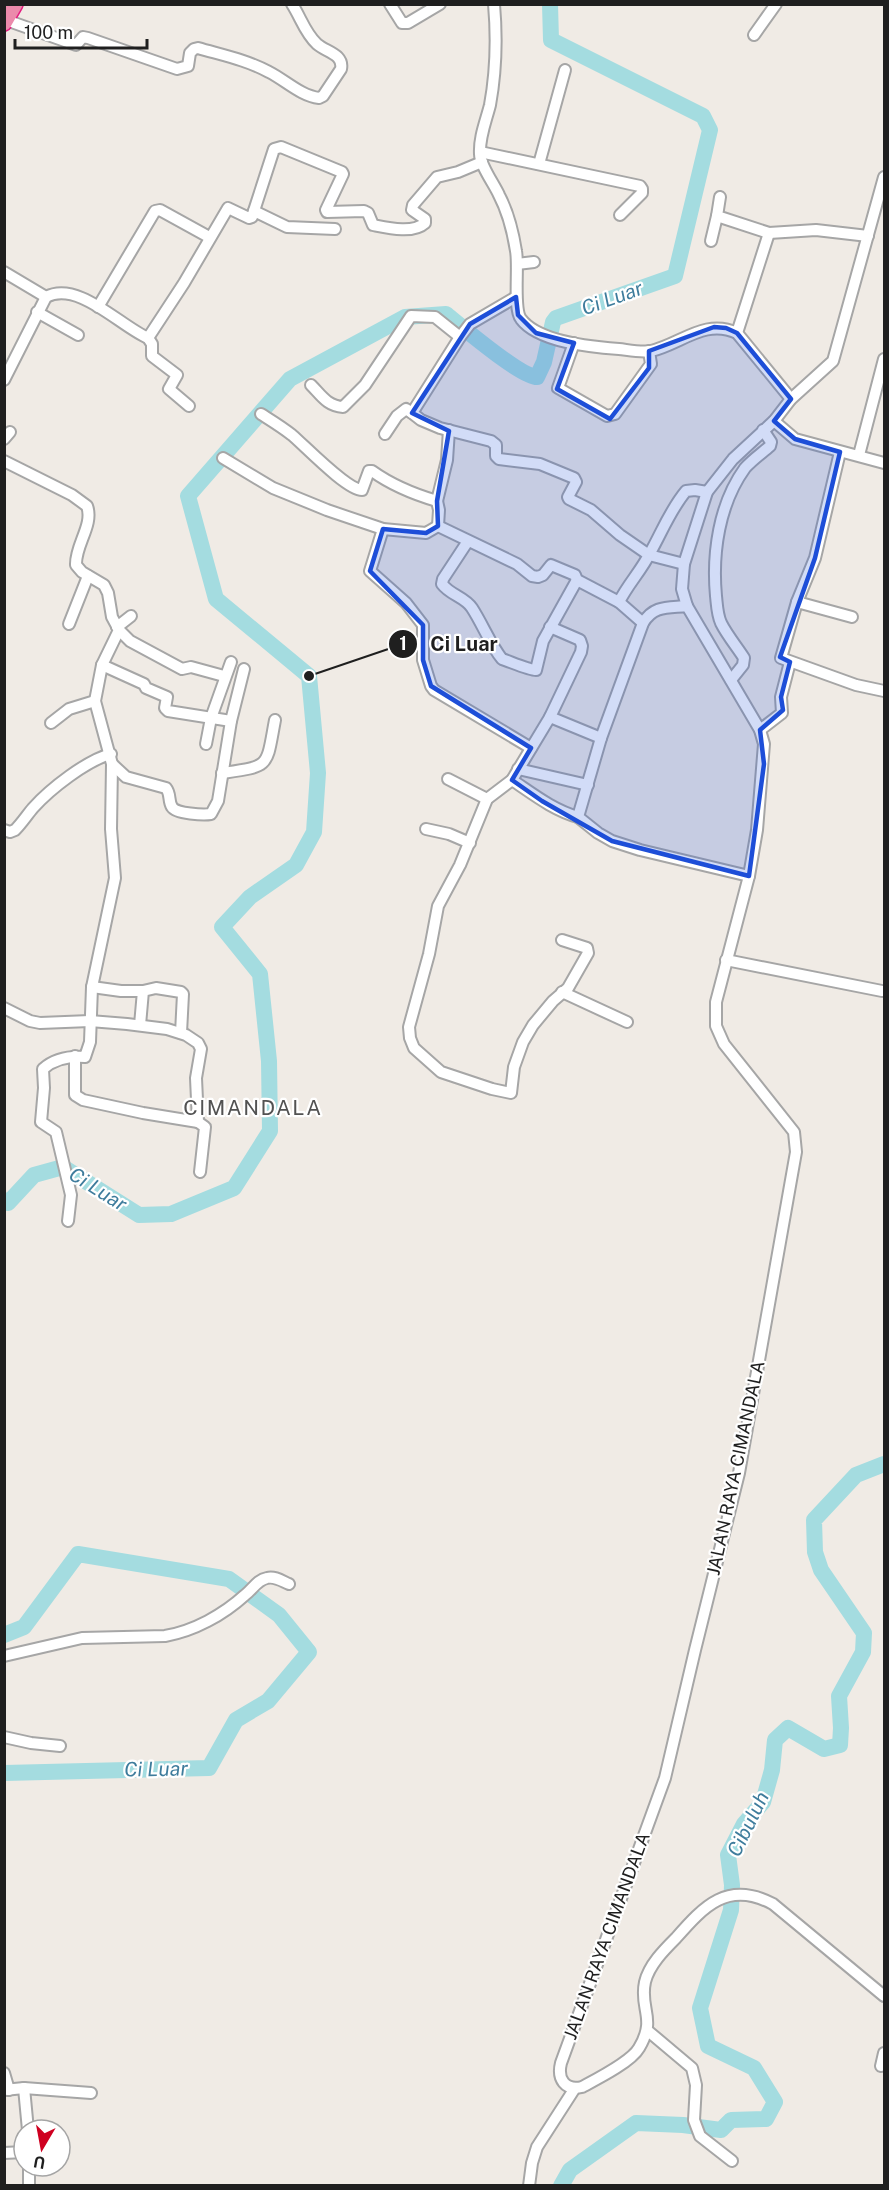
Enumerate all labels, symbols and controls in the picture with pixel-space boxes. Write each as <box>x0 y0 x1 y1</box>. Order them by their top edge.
scale bar <box>15 12 147 50</box>
text: 100 m <box>24 22 73 43</box>
water label: Ci Luar <box>578 276 646 320</box>
callout: Ci Luar <box>388 625 510 663</box>
text: Ci Luar <box>430 632 498 656</box>
text: 1 <box>399 633 407 654</box>
district label: CIMANDALA <box>183 1095 323 1120</box>
water label: Ci Luar <box>65 1162 132 1216</box>
street label: JALAN RAYA CIMANDALA <box>702 1358 769 1577</box>
water label: Ci Luar <box>124 1756 189 1782</box>
water label: Cibuluh <box>722 1787 774 1861</box>
street label: JALAN RAYA CIMANDALA <box>559 1829 654 2042</box>
north arrow <box>12 2118 72 2178</box>
text: U <box>32 2152 47 2173</box>

